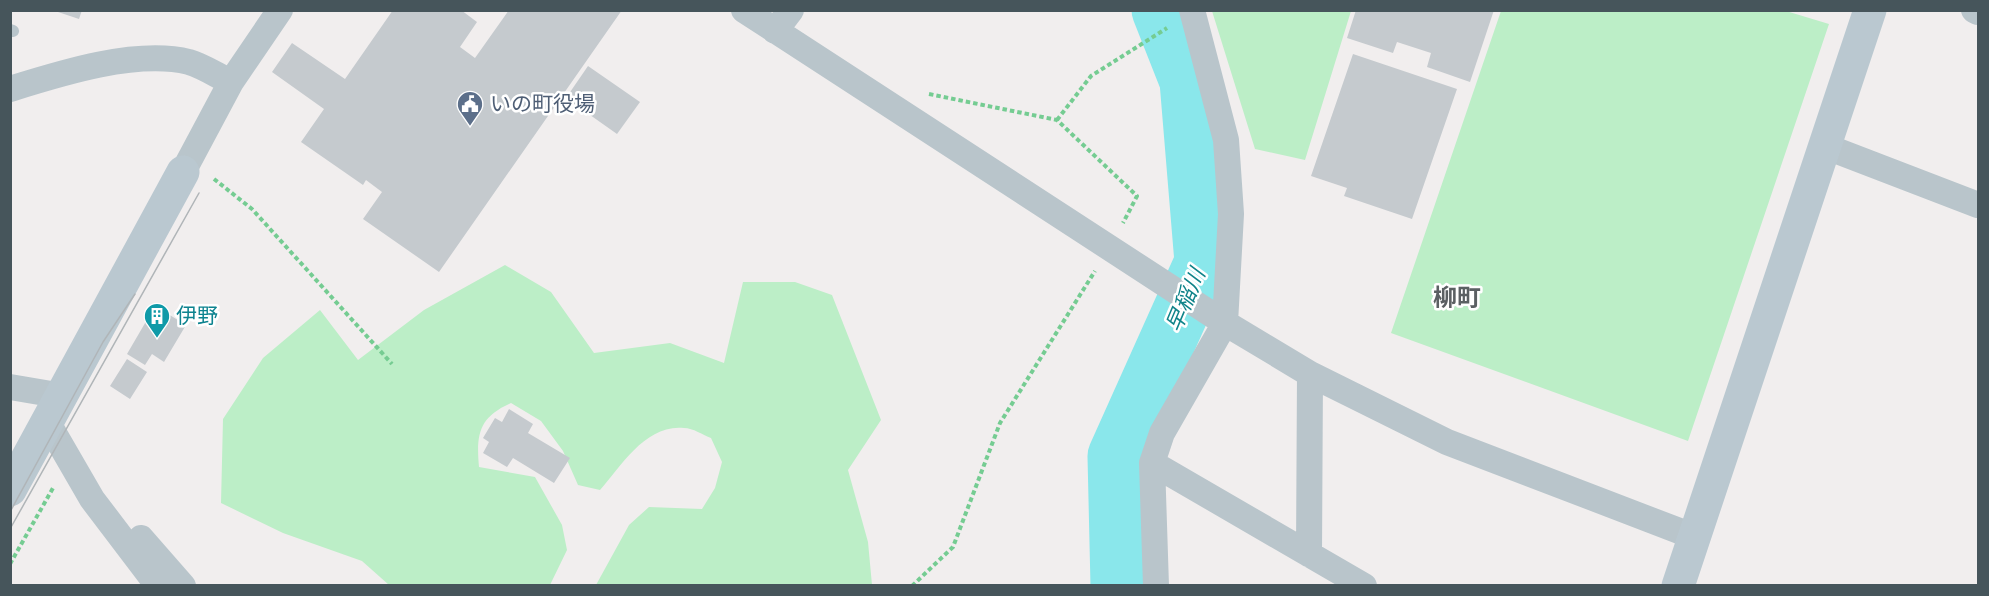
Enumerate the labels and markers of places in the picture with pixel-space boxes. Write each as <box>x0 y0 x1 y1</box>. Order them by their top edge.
public building icon: いの町役場 <box>455 89 485 127</box>
place label: いの町役場 <box>490 92 595 116</box>
building icon: 伊野 <box>142 301 172 339</box>
place label: 伊野 <box>176 304 218 328</box>

